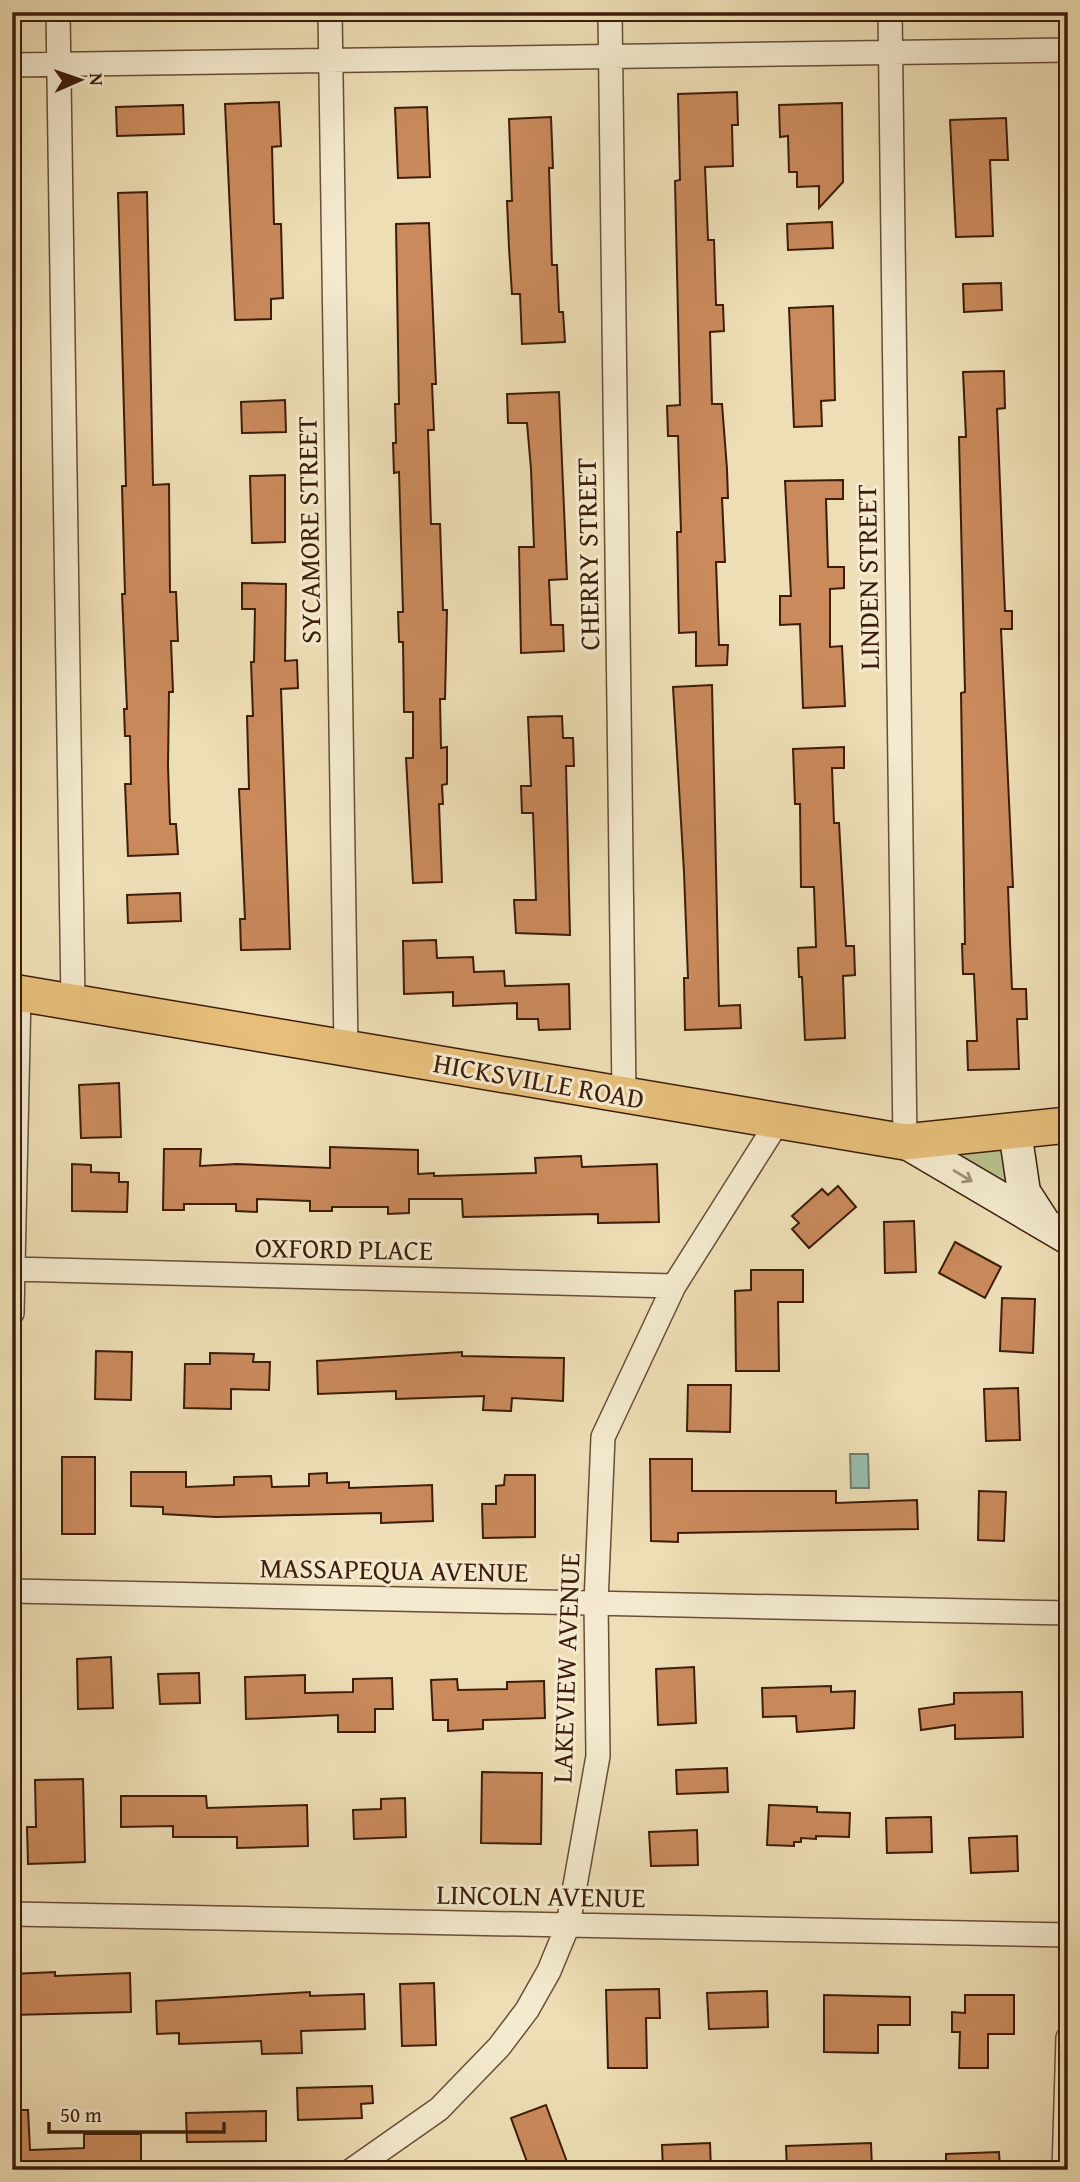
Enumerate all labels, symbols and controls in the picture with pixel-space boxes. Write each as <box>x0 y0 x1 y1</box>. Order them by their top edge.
north arrow <box>46 46 116 116</box>
text: N <box>83 73 111 87</box>
street label: SYCAMORE STREET <box>286 415 330 644</box>
street label: CHERRY STREET <box>565 457 609 651</box>
street label: LINDEN STREET <box>845 483 889 670</box>
street label: HICKSVILLE ROAD <box>430 1041 648 1119</box>
one-way arrow <box>953 1170 973 1184</box>
street label: OXFORD PLACE <box>255 1226 433 1270</box>
street label: MASSAPEQUA AVENUE <box>259 1546 529 1592</box>
street label: LAKEVIEW AVENUE <box>540 1552 590 1784</box>
street label: LINCOLN AVENUE <box>436 1873 646 1917</box>
scale bar <box>49 2091 224 2135</box>
text: 50 m <box>60 2099 102 2130</box>

